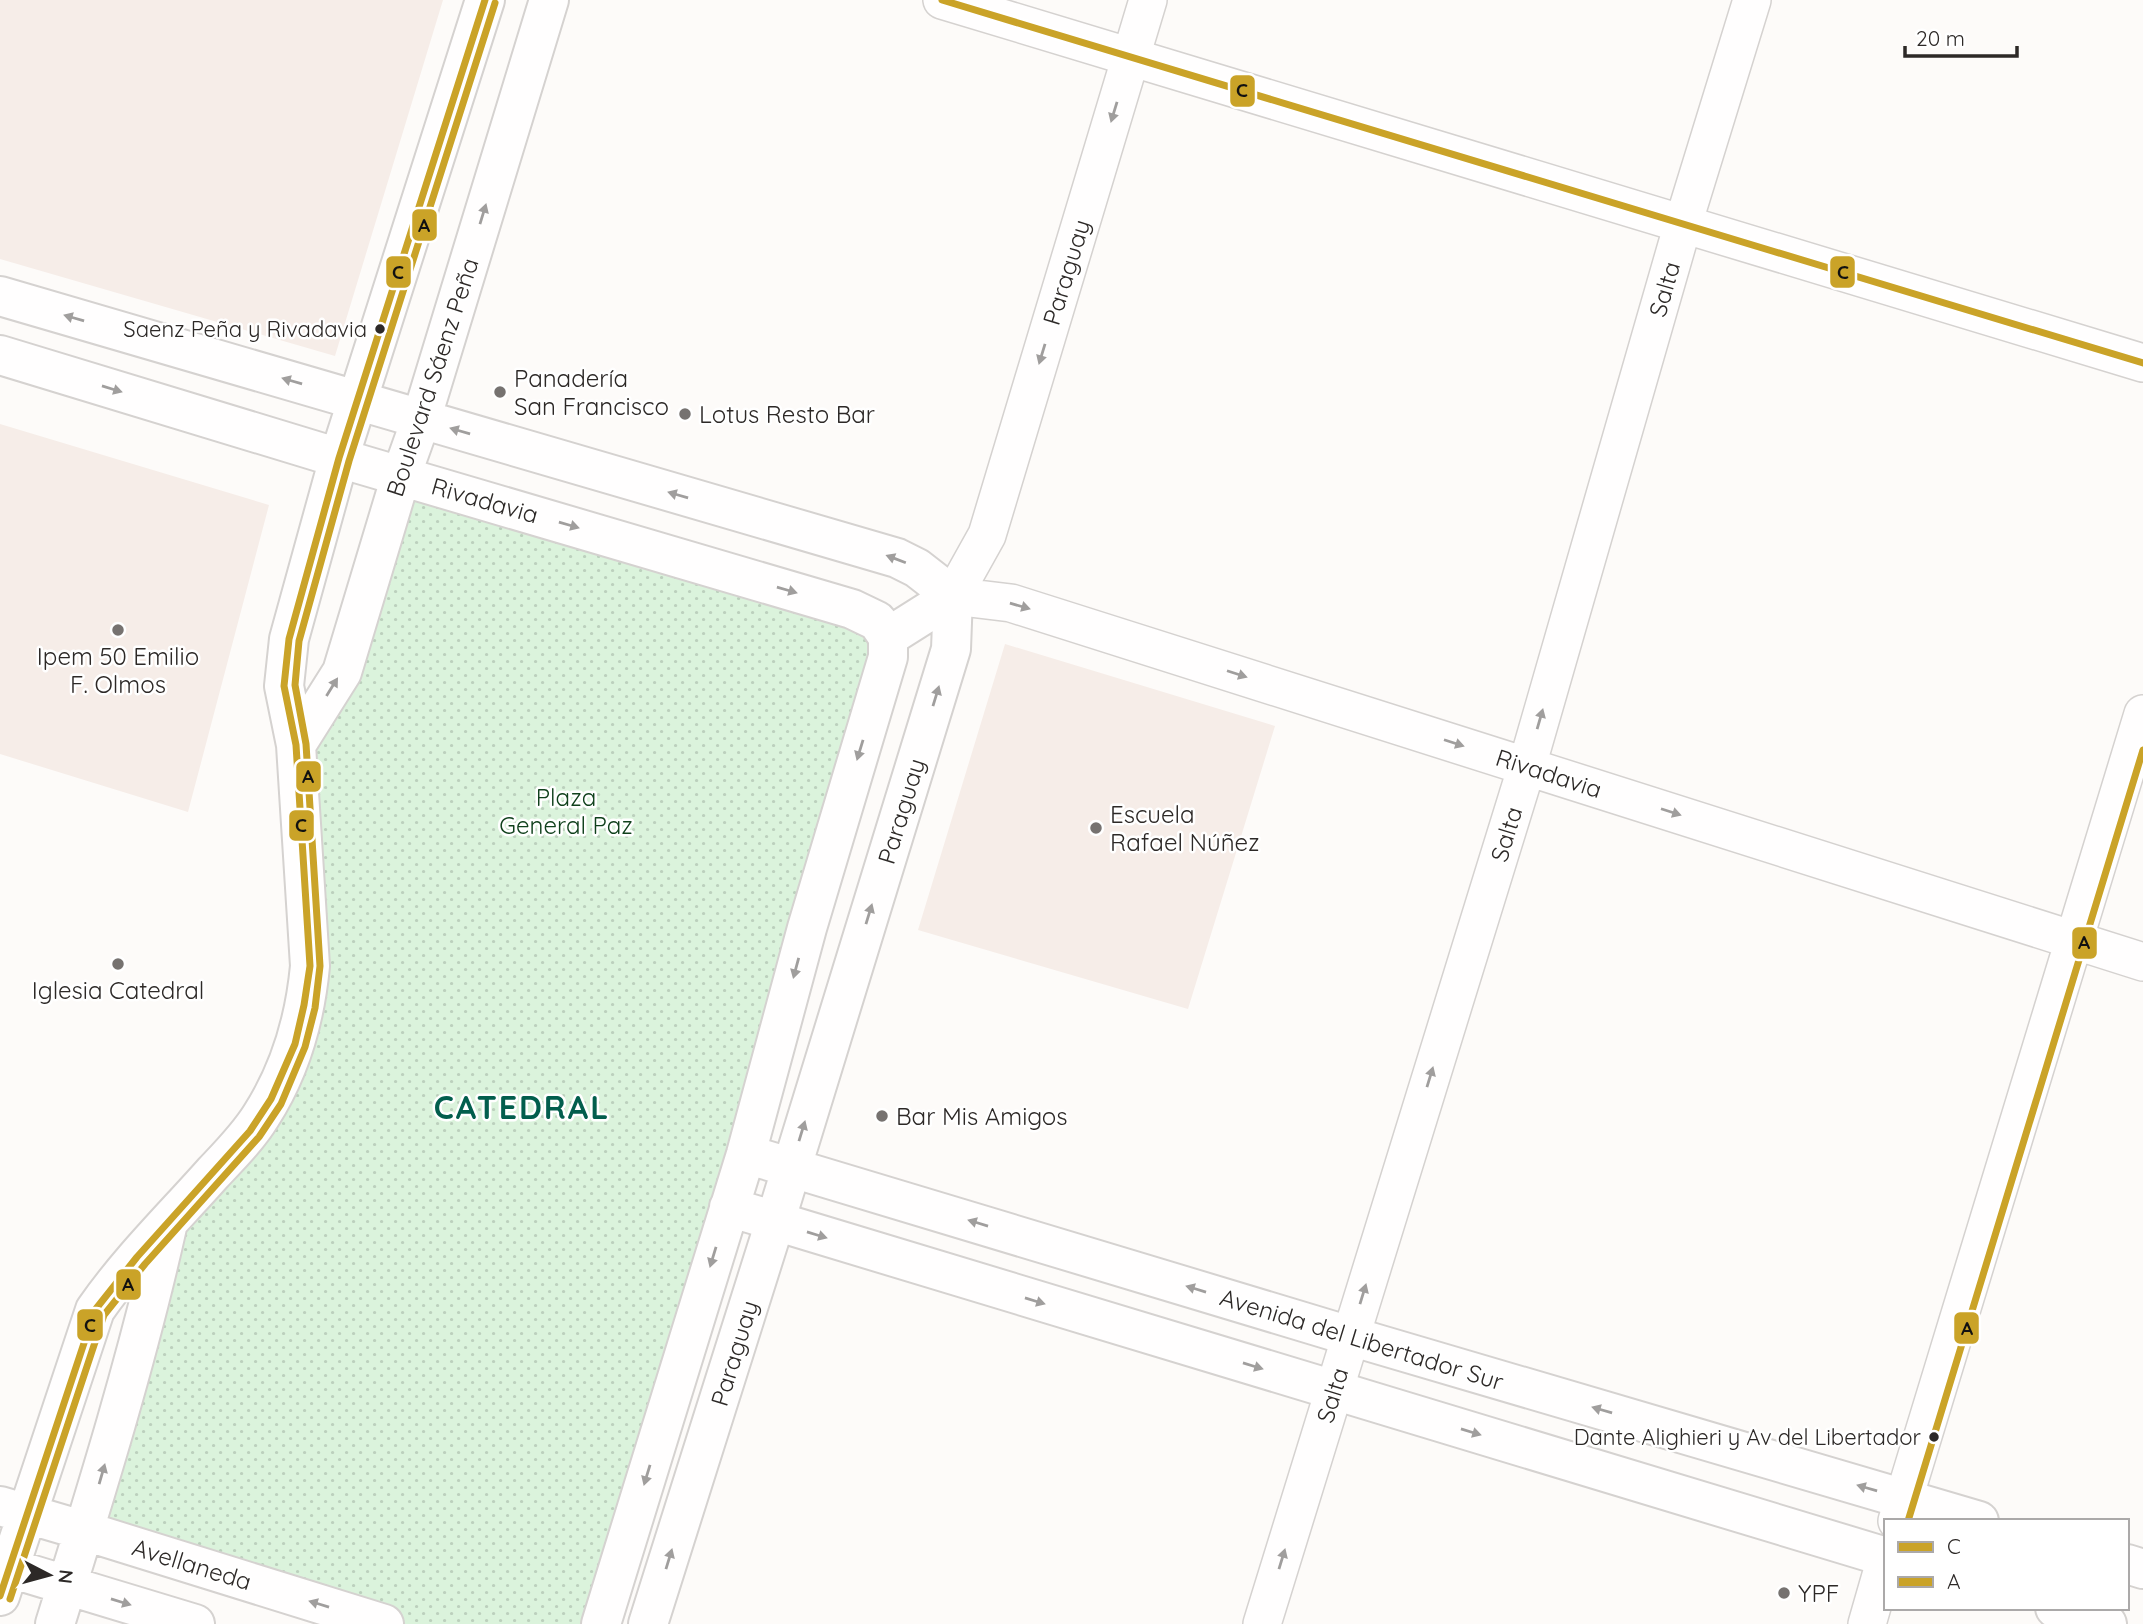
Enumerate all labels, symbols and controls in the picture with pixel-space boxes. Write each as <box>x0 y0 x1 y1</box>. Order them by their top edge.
scale bar <box>1905 14 2017 58</box>
text: 20 m <box>1916 25 1965 51</box>
line badge: C <box>1229 74 1256 108</box>
text: C <box>1236 78 1248 102</box>
one-way arrow <box>1109 102 1119 123</box>
one-way arrow <box>479 203 489 224</box>
line badge: A <box>411 208 438 242</box>
text: A <box>418 213 430 237</box>
street label: Paraguay <box>1036 216 1096 328</box>
street label: Boulevard Sáenz Peña <box>379 254 485 500</box>
line badge: C <box>385 255 412 289</box>
line badge: C <box>1829 255 1856 289</box>
street label: Salta <box>1642 258 1686 320</box>
text: C <box>392 260 404 284</box>
text: C <box>1837 260 1849 284</box>
one-way arrow <box>63 312 84 322</box>
place label: Saenz Peña y Rivadavia <box>123 315 367 343</box>
marker: Saenz Peña y Rivadavia <box>373 322 387 336</box>
one-way arrow <box>1036 343 1046 364</box>
place label: Panadería San Francisco <box>514 363 669 421</box>
one-way arrow <box>281 375 302 385</box>
one-way arrow <box>102 384 123 395</box>
marker: Panadería San Francisco <box>492 384 508 400</box>
place label: Lotus Resto Bar <box>699 399 875 429</box>
marker: Lotus Resto Bar <box>677 406 693 422</box>
one-way arrow <box>449 426 470 436</box>
street label: Rivadavia <box>428 470 542 530</box>
one-way arrow <box>667 489 688 499</box>
one-way arrow <box>559 521 580 531</box>
one-way arrow <box>885 554 906 565</box>
one-way arrow <box>777 585 798 595</box>
one-way arrow <box>1010 602 1031 612</box>
marker: Ipem 50 Emilio F. Olmos <box>110 622 126 638</box>
place label: Ipem 50 Emilio F. Olmos <box>37 641 199 699</box>
one-way arrow <box>1227 670 1248 680</box>
one-way arrow <box>326 678 339 697</box>
one-way arrow <box>932 686 942 707</box>
one-way arrow <box>1535 708 1546 730</box>
one-way arrow <box>1444 738 1465 749</box>
one-way arrow <box>855 740 865 761</box>
street label: Rivadavia <box>1492 742 1606 804</box>
street label: Paraguay <box>871 755 931 867</box>
line badge: A <box>295 760 322 793</box>
text: A <box>302 764 314 788</box>
park label: Plaza General Paz <box>499 782 633 840</box>
place label: Escuela Rafael Núñez <box>1110 799 1260 857</box>
street label: Salta <box>1483 803 1529 865</box>
one-way arrow <box>1660 807 1681 818</box>
line badge: C <box>288 809 315 842</box>
text: C <box>295 813 307 837</box>
marker: Escuela Rafael Núñez <box>1088 820 1104 836</box>
one-way arrow <box>865 903 875 924</box>
line badge: A <box>2071 926 2098 960</box>
text: A <box>2078 930 2090 954</box>
marker: Iglesia Catedral <box>110 956 126 972</box>
one-way arrow <box>791 958 801 979</box>
place label: Iglesia Catedral <box>32 975 204 1005</box>
one-way arrow <box>1426 1066 1436 1087</box>
district label: CATEDRAL <box>434 1087 610 1127</box>
place label: Bar Mis Amigos <box>896 1101 1068 1131</box>
marker: Bar Mis Amigos <box>874 1108 890 1124</box>
one-way arrow <box>797 1121 808 1142</box>
one-way arrow <box>967 1218 988 1228</box>
one-way arrow <box>807 1230 828 1240</box>
one-way arrow <box>707 1247 717 1268</box>
line badge: A <box>115 1268 142 1301</box>
text: A <box>122 1272 134 1296</box>
street label: Avenida del Libertador Sur <box>1217 1282 1507 1396</box>
one-way arrow <box>1185 1284 1206 1294</box>
one-way arrow <box>1358 1284 1369 1305</box>
one-way arrow <box>1025 1296 1046 1306</box>
street label: Paraguay <box>704 1297 764 1409</box>
line badge: C <box>76 1308 104 1342</box>
line badge: A <box>1953 1311 1980 1345</box>
text: C <box>84 1313 96 1337</box>
text: A <box>1961 1316 1973 1340</box>
one-way arrow <box>1243 1362 1264 1372</box>
street label: Salta <box>1309 1364 1355 1426</box>
one-way arrow <box>1590 1404 1612 1415</box>
place label: Dante Alighieri y Av del Libertador <box>1574 1423 1922 1451</box>
one-way arrow <box>1460 1427 1481 1437</box>
marker: Dante Alighieri y Av del Libertador <box>1927 1430 1941 1444</box>
one-way arrow <box>97 1463 107 1484</box>
one-way arrow <box>641 1465 651 1486</box>
one-way arrow <box>1856 1482 1877 1492</box>
legend <box>1884 1519 2129 1610</box>
street label: Avellaneda <box>129 1532 255 1596</box>
text: C <box>1947 1533 1961 1559</box>
north arrow <box>14 1540 84 1610</box>
one-way arrow <box>664 1548 674 1569</box>
one-way arrow <box>1278 1548 1288 1569</box>
text: A <box>1947 1568 1961 1594</box>
text: N <box>53 1569 79 1585</box>
place label: YPF <box>1798 1578 1839 1608</box>
marker: YPF <box>1776 1585 1792 1601</box>
one-way arrow <box>111 1597 132 1607</box>
one-way arrow <box>308 1598 329 1608</box>

